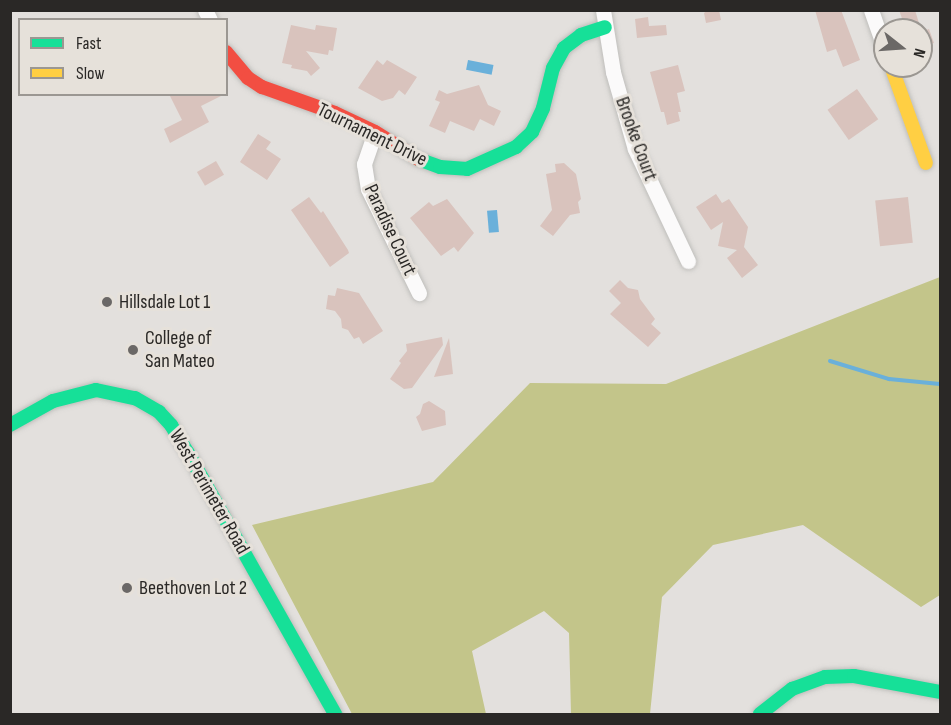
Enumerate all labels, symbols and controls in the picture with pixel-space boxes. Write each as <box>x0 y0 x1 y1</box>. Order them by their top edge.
legend <box>18 18 228 96</box>
north arrow <box>873 18 933 78</box>
text: Fast <box>76 33 101 54</box>
text: N <box>908 46 929 60</box>
text: Slow <box>76 63 105 84</box>
street label: Brooke Court <box>610 94 662 184</box>
street label: Tournament Drive <box>313 98 431 172</box>
street label: Paradise Court <box>358 181 422 279</box>
place label: Hillsdale Lot 1 <box>119 290 210 314</box>
marker: Hillsdale Lot 1 <box>100 295 114 309</box>
place label: College of San Mateo <box>145 326 215 373</box>
marker: College of San Mateo <box>126 343 140 357</box>
street label: West Perimeter Road <box>164 425 254 559</box>
place label: Beethoven Lot 2 <box>139 576 247 600</box>
marker: Beethoven Lot 2 <box>120 581 134 595</box>

